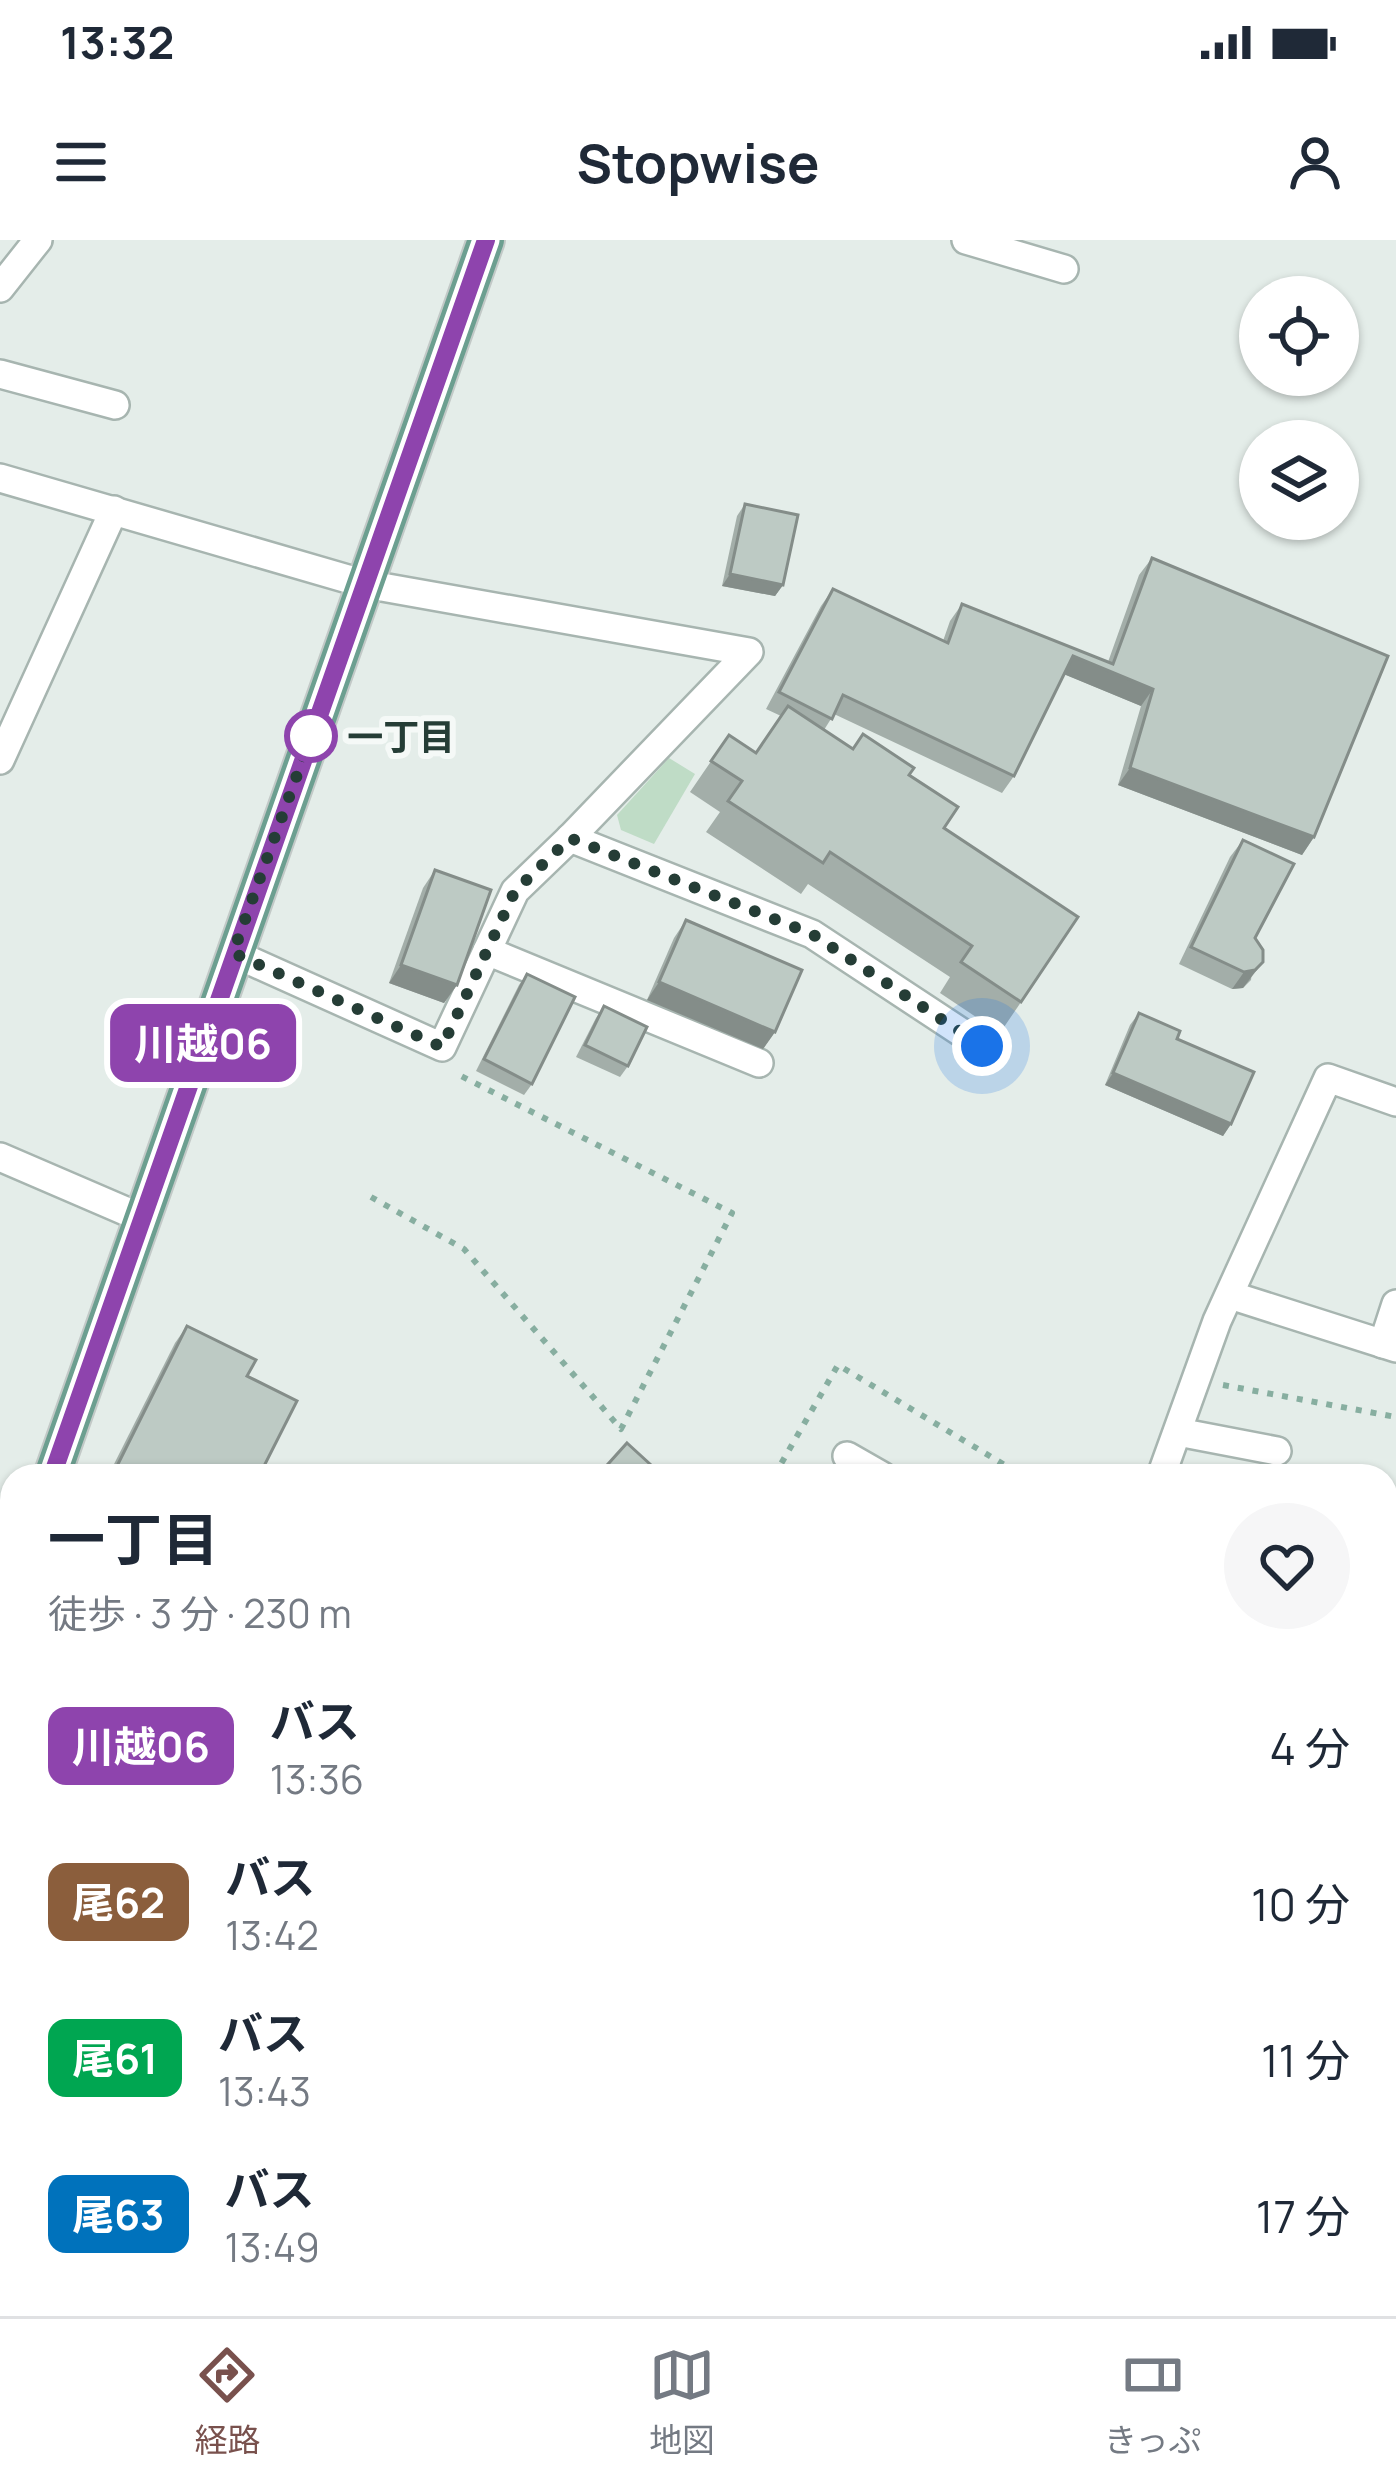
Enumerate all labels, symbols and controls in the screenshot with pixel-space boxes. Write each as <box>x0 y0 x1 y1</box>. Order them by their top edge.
text: 13:32 <box>60 11 174 73</box>
text: Stopwise <box>576 125 820 199</box>
icon: menu <box>48 129 114 195</box>
icon: person <box>1282 129 1348 195</box>
map controls <box>1239 276 1359 540</box>
button: locate <box>1239 276 1359 396</box>
button: layers <box>1239 420 1359 540</box>
marker: 一丁目 <box>286 711 336 761</box>
place label: 一丁目 <box>347 712 455 761</box>
line badge: 川越06 <box>119 1004 287 1082</box>
text: 川越06 <box>134 1014 272 1072</box>
your location <box>952 1016 1012 1076</box>
text: 一丁目 <box>48 1499 219 1577</box>
button: heart <box>1224 1503 1350 1629</box>
text: 徒歩 · 3 分 · 230 m <box>48 1586 352 1640</box>
text: バス <box>270 1690 360 1752</box>
text: 川越06 <box>72 1717 210 1775</box>
text: 4 分 <box>1269 1717 1350 1779</box>
text: 13:36 <box>270 1752 364 1806</box>
text: バス <box>225 1846 315 1908</box>
text: 尾62 <box>72 1873 165 1931</box>
text: 10 分 <box>1251 1873 1350 1935</box>
text: 13:42 <box>225 1908 319 1962</box>
text: バス <box>218 2002 308 2064</box>
text: 尾61 <box>72 2029 158 2087</box>
text: 11 分 <box>1261 2029 1350 2091</box>
text: 13:43 <box>218 2064 311 2118</box>
text: バス <box>225 2158 315 2220</box>
text: 尾63 <box>72 2185 165 2243</box>
text: 17 分 <box>1256 2185 1350 2247</box>
text: 13:49 <box>225 2220 320 2274</box>
tab: 経路 <box>194 2342 260 2462</box>
tab: 地図 <box>649 2342 715 2462</box>
tab: きっぷ <box>1104 2342 1202 2462</box>

